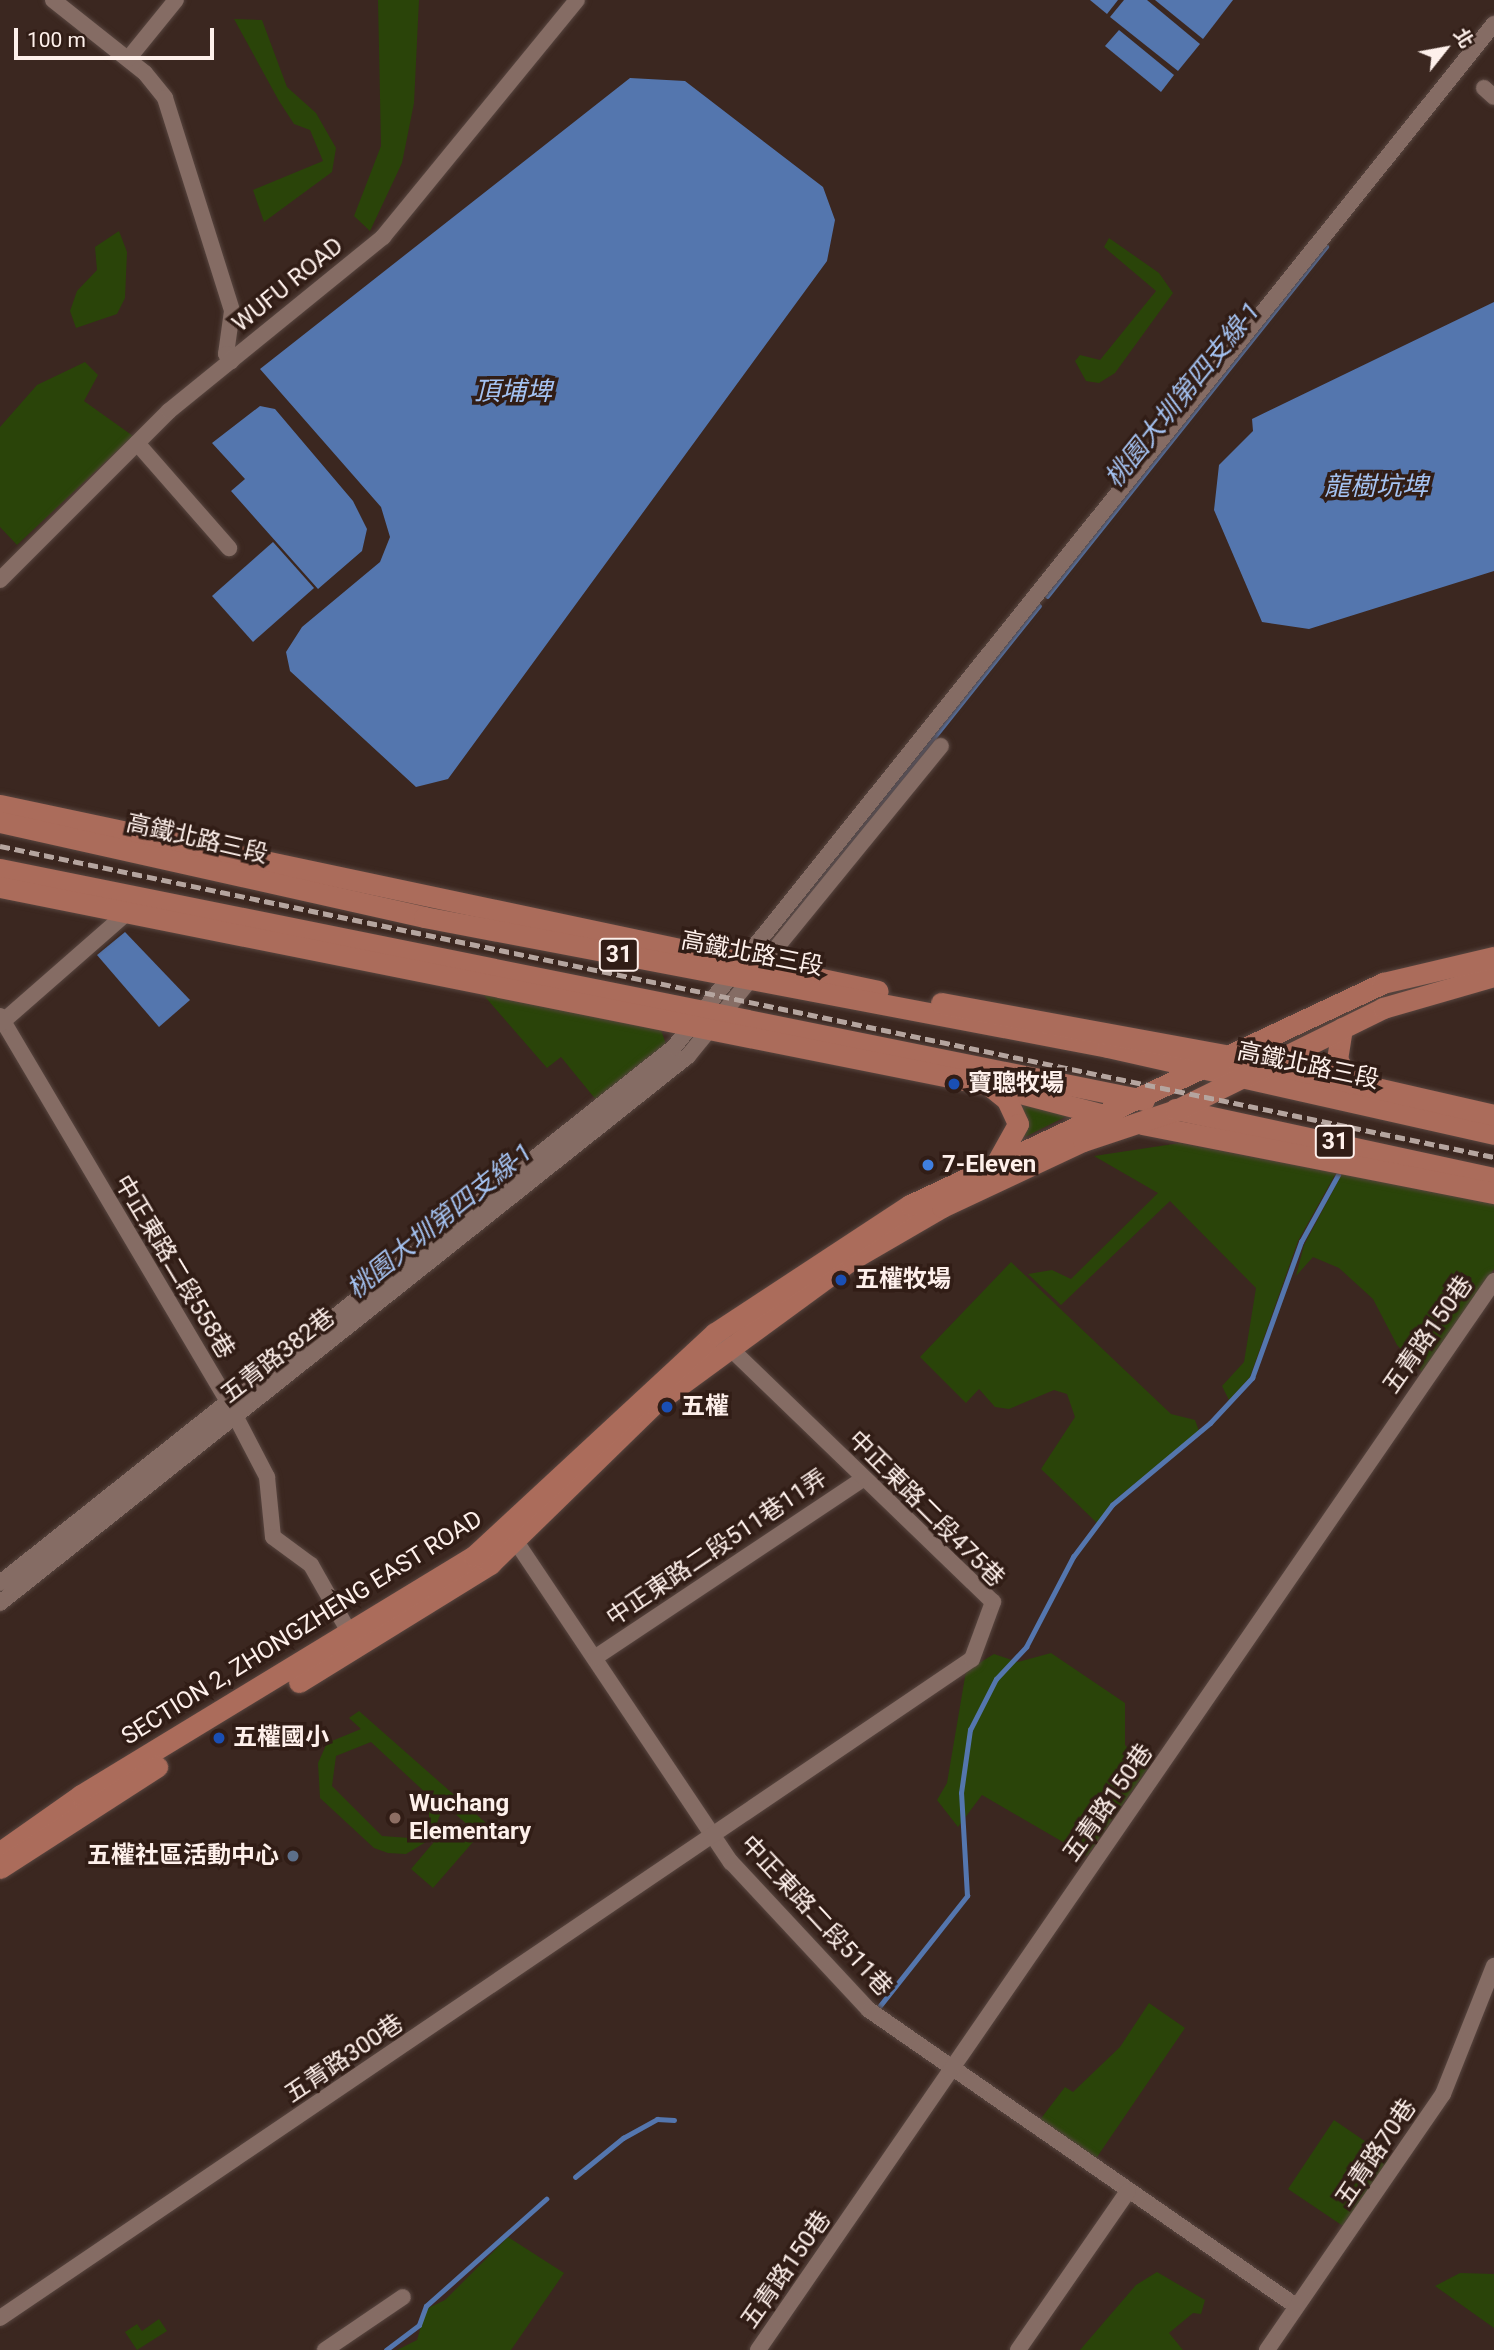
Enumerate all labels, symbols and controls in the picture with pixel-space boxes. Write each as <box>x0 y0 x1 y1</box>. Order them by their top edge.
scale bar <box>18 14 217 58</box>
north arrow <box>1410 14 1480 84</box>
text: 北 <box>1449 24 1478 52</box>
text: 100 m <box>27 28 86 52</box>
street label: WUFU ROAD <box>227 232 349 338</box>
water label: 桃園大圳第四支線-1 <box>1099 296 1267 494</box>
water label: 頂埔埤 <box>474 376 552 408</box>
water label: 龍樹坑埤 <box>1324 471 1428 503</box>
street label: 高鐵北路三段 <box>124 809 270 869</box>
street label: 高鐵北路三段 <box>679 926 825 982</box>
road number: 31 <box>598 936 640 974</box>
street label: 高鐵北路三段 <box>1235 1037 1381 1095</box>
place label: 寶聰牧場 <box>968 1070 1064 1098</box>
marker: 寶聰牧場 <box>946 1076 962 1092</box>
road number: 31 <box>1314 1122 1356 1162</box>
water label: 桃園大圳第四支線-1 <box>341 1137 539 1305</box>
place label: 7-Eleven <box>942 1151 1036 1179</box>
marker: 7-Eleven <box>920 1157 936 1173</box>
street label: 中正東路二段558巷 <box>108 1170 240 1364</box>
place label: 五權牧場 <box>855 1266 951 1294</box>
street label: 五青路150巷 <box>1377 1271 1479 1399</box>
marker: 五權牧場 <box>833 1272 849 1288</box>
street label: 五青路382巷 <box>215 1303 341 1409</box>
place label: 五權 <box>681 1393 729 1421</box>
marker: 五權 <box>659 1399 675 1415</box>
street label: 中正東路二段475巷 <box>842 1425 1010 1593</box>
street label: 中正東路二段511巷11弄 <box>601 1464 833 1632</box>
street label: SECTION 2, ZHONGZHENG EAST ROAD <box>116 1504 488 1752</box>
place label: 五權國小 <box>233 1724 329 1752</box>
marker: 五權國小 <box>211 1730 227 1746</box>
street label: 五青路150巷 <box>1057 1739 1159 1867</box>
place label: Wuchang Elementary <box>409 1790 531 1846</box>
marker: Wuchang Elementary <box>387 1810 403 1826</box>
street label: 中正東路二段511巷 <box>734 1830 898 2002</box>
place label: 五權社區活動中心 <box>87 1842 279 1870</box>
marker: 五權社區活動中心 <box>285 1848 301 1864</box>
street label: 五青路300巷 <box>279 2009 409 2109</box>
street label: 五青路70巷 <box>1330 2094 1422 2212</box>
street label: 五青路150巷 <box>735 2206 837 2334</box>

